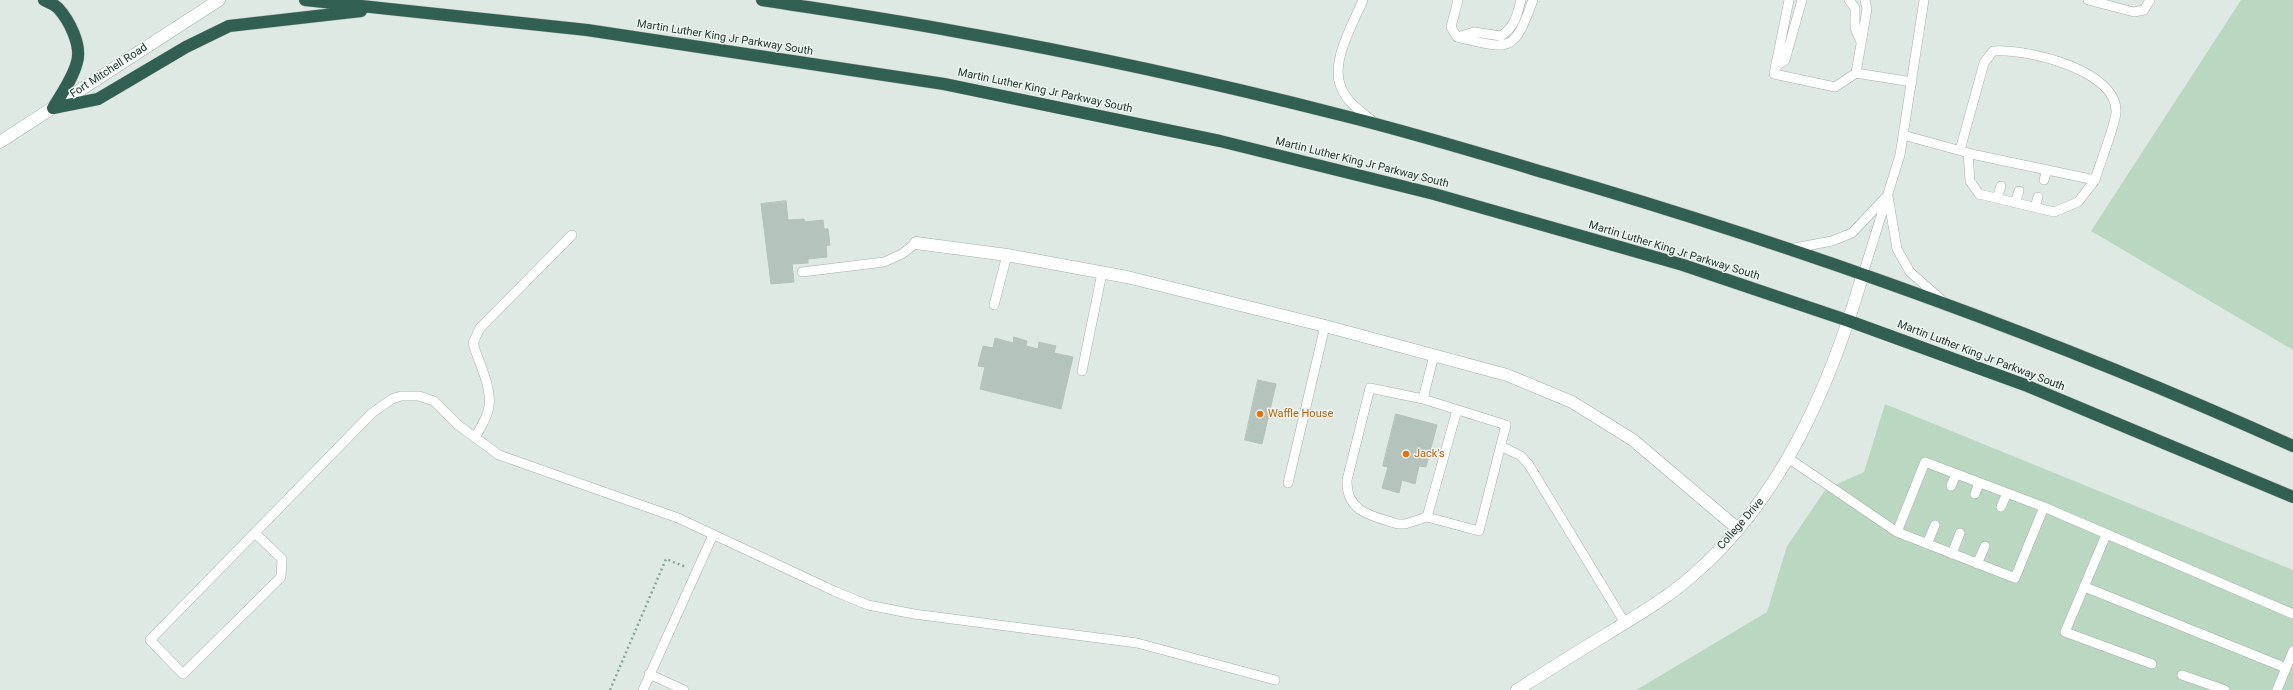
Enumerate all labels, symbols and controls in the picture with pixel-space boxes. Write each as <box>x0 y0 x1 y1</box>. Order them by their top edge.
street label: Martin Luther King Jr Parkway South <box>636 18 814 58</box>
street label: Fort Mitchell Road <box>68 41 150 101</box>
street label: Martin Luther King Jr Parkway South <box>956 66 1134 116</box>
street label: Martin Luther King Jr Parkway South <box>1274 135 1450 191</box>
street label: Martin Luther King Jr Parkway South <box>1587 219 1761 283</box>
street label: Martin Luther King Jr Parkway South <box>1895 318 2067 394</box>
place label: Waffle House <box>1268 407 1333 421</box>
marker: Waffle House <box>1255 409 1265 419</box>
place label: Jack's <box>1414 447 1445 461</box>
marker: Jack's <box>1401 449 1411 459</box>
street label: College Drive <box>1715 495 1767 553</box>

